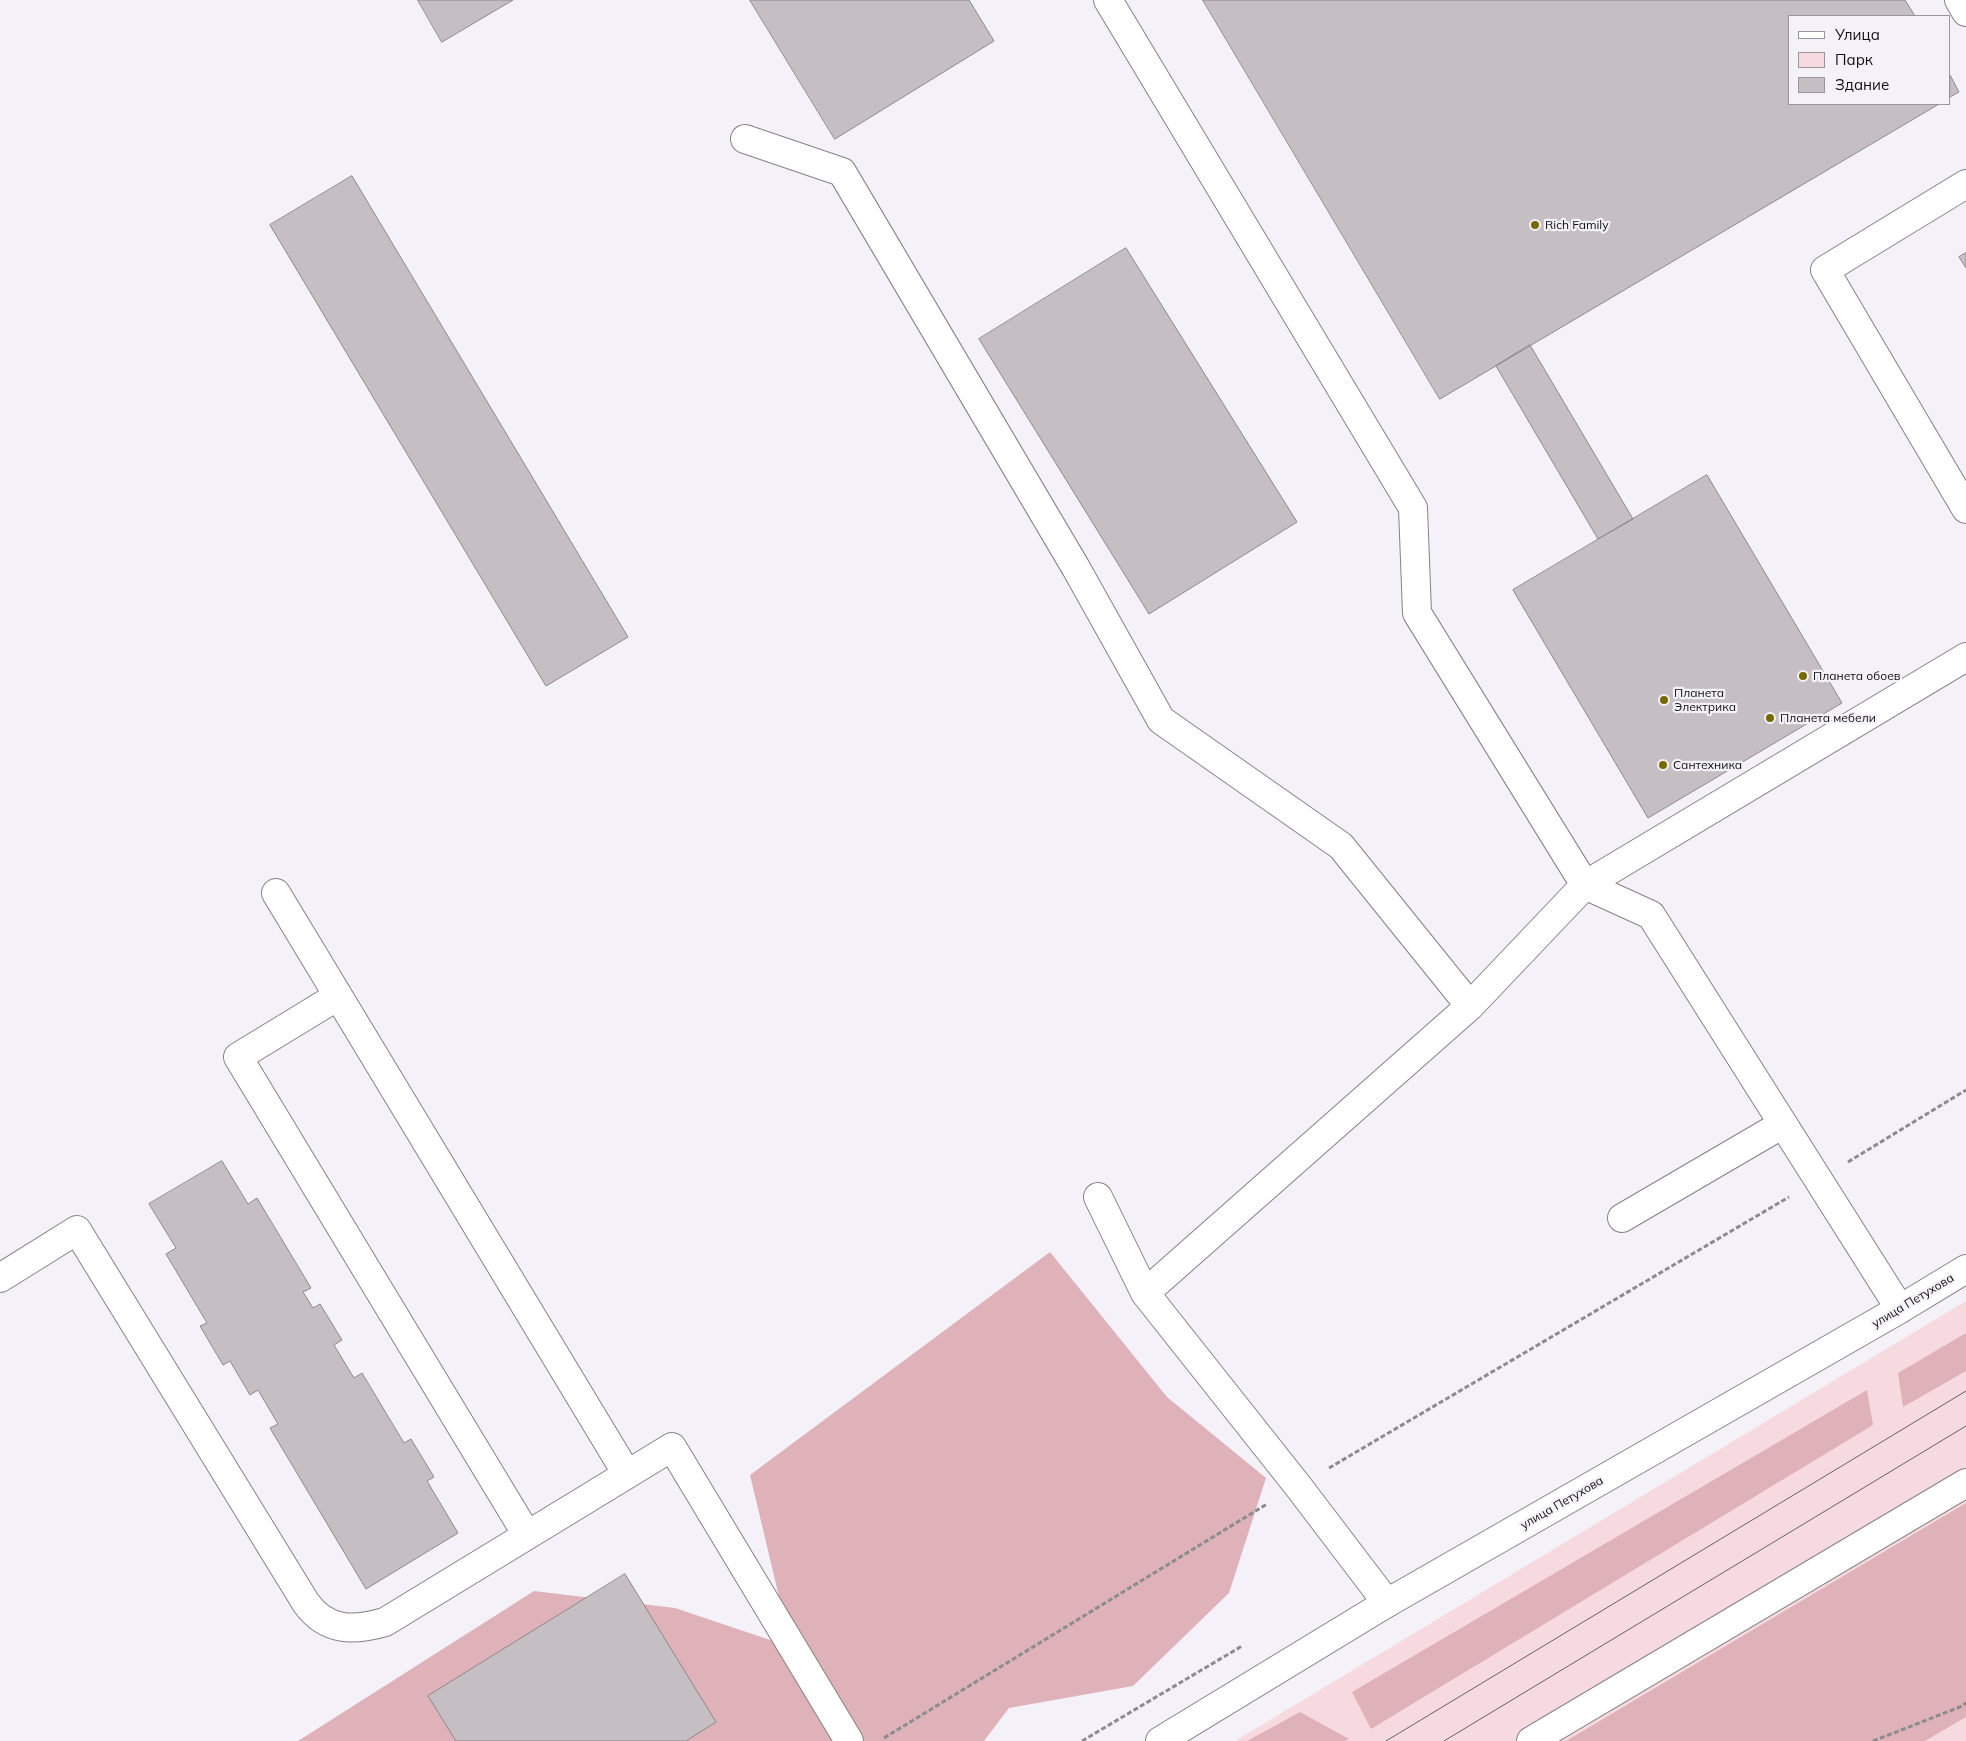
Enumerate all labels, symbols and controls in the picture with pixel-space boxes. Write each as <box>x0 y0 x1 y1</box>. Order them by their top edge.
legend <box>1788 15 1951 105</box>
text: Улица <box>1835 25 1880 44</box>
text: Парк <box>1835 50 1873 69</box>
text: Здание <box>1835 75 1889 94</box>
place label: Rich Family <box>1545 218 1609 232</box>
marker: Rich Family <box>1529 219 1541 231</box>
place label: Планета обоев <box>1813 669 1901 683</box>
marker: Планета обоев <box>1797 670 1809 682</box>
place label: Планета Электрика <box>1674 686 1736 714</box>
marker: Планета Электрика <box>1658 694 1670 706</box>
place label: Планета мебели <box>1780 711 1876 725</box>
marker: Планета мебели <box>1764 712 1776 724</box>
place label: Сантехника <box>1673 758 1742 772</box>
marker: Сантехника <box>1657 759 1669 771</box>
street label: улица Петухова <box>1869 1271 1957 1331</box>
street label: улица Петухова <box>1518 1473 1606 1533</box>

